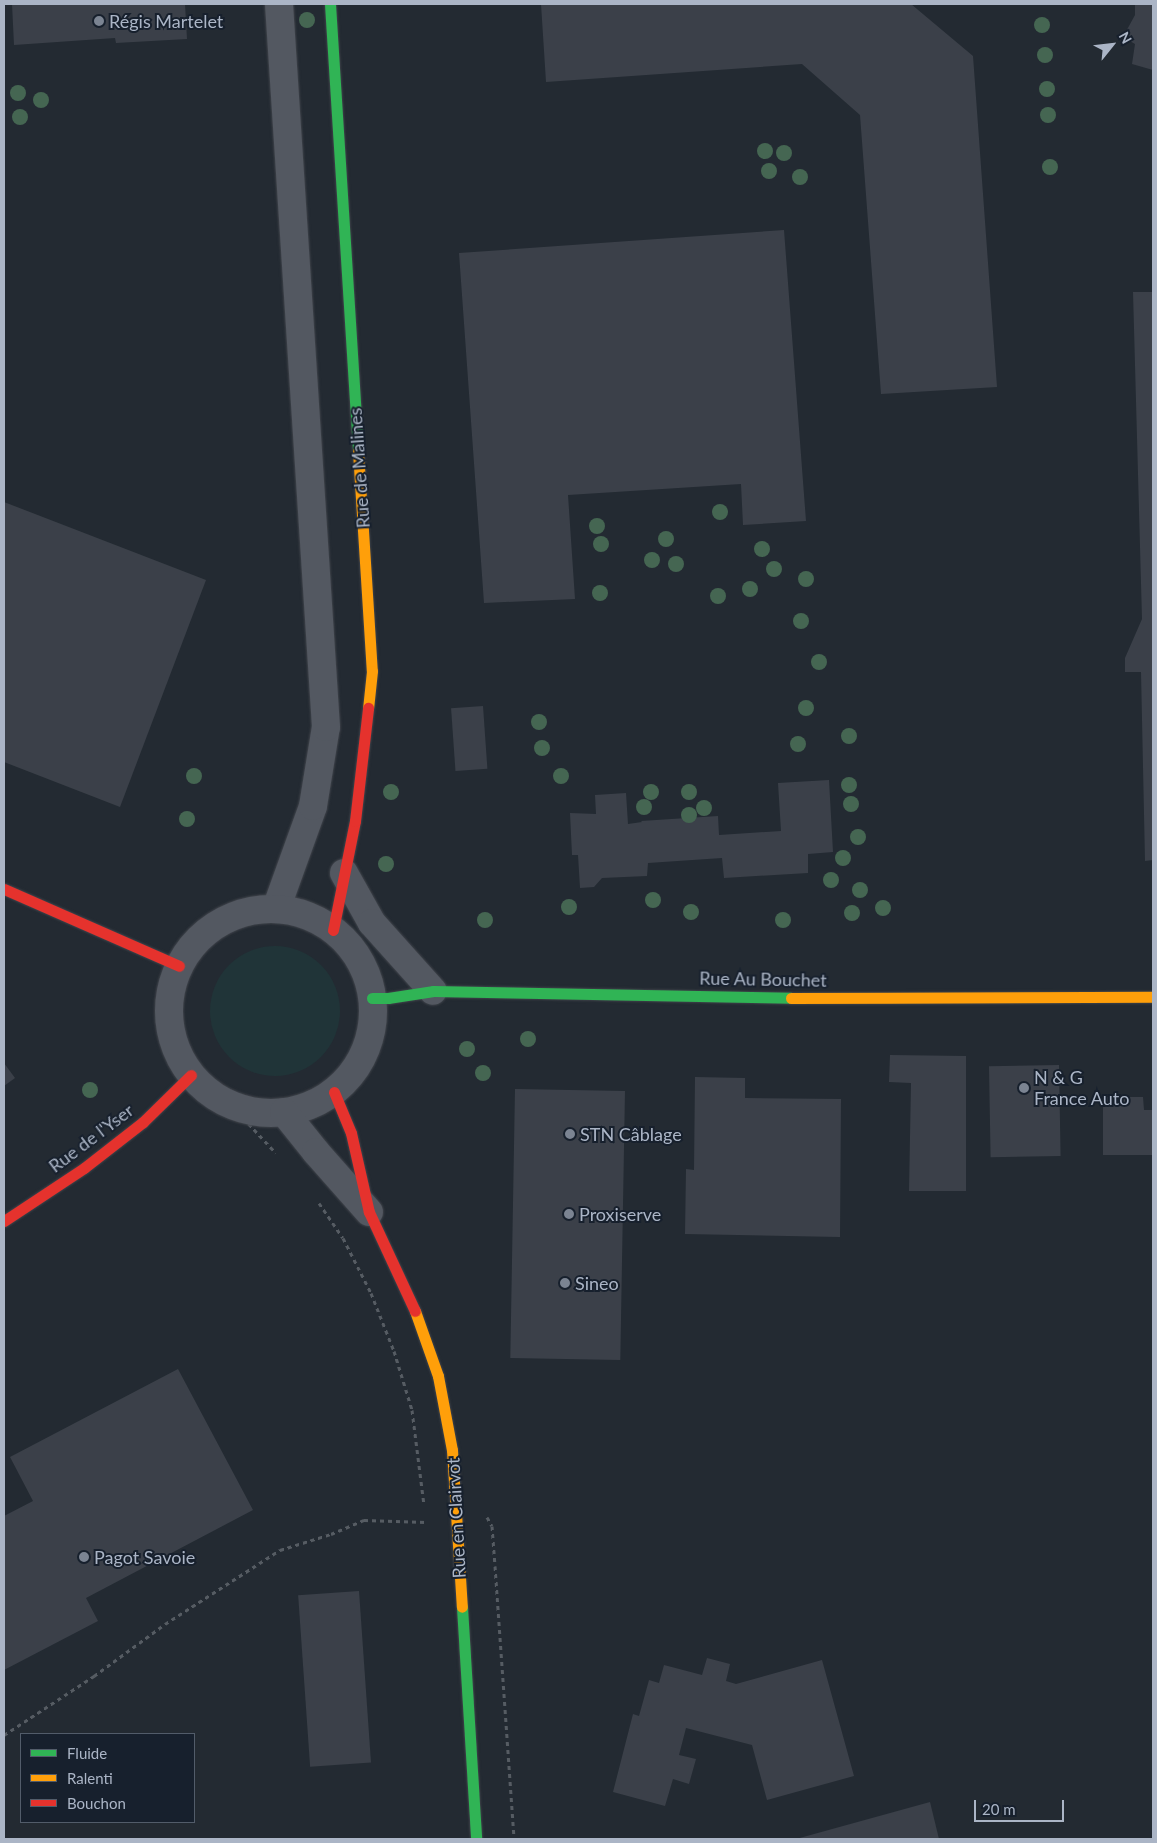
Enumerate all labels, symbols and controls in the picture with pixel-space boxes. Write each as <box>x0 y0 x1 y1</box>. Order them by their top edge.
place label: Régis Martelet <box>109 10 223 32</box>
marker: Régis Martelet <box>93 15 105 27</box>
north arrow <box>1087 20 1137 70</box>
text: N <box>1116 29 1136 46</box>
street label: Rue de Malines <box>344 407 374 529</box>
street label: Rue Au Bouchet <box>699 967 827 991</box>
place label: N & G France Auto <box>1034 1067 1130 1110</box>
marker: N & G France Auto <box>1018 1082 1030 1094</box>
street label: Rue de l'Yser <box>44 1099 138 1177</box>
place label: STN Câblage <box>580 1123 682 1145</box>
marker: STN Câblage <box>564 1128 576 1140</box>
place label: Proxiserve <box>579 1203 661 1225</box>
marker: Proxiserve <box>563 1208 575 1220</box>
place label: Sineo <box>575 1272 619 1294</box>
marker: Sineo <box>559 1277 571 1289</box>
street label: Rue en Clairvot <box>442 1457 470 1579</box>
place label: Pagot Savoie <box>94 1546 195 1568</box>
marker: Pagot Savoie <box>78 1551 90 1563</box>
legend <box>20 1733 195 1823</box>
text: Fluide <box>67 1744 107 1762</box>
text: Ralenti <box>67 1769 113 1787</box>
scale bar <box>977 1790 1067 1822</box>
text: Bouchon <box>67 1794 126 1812</box>
text: 20 m <box>982 1800 1016 1818</box>

